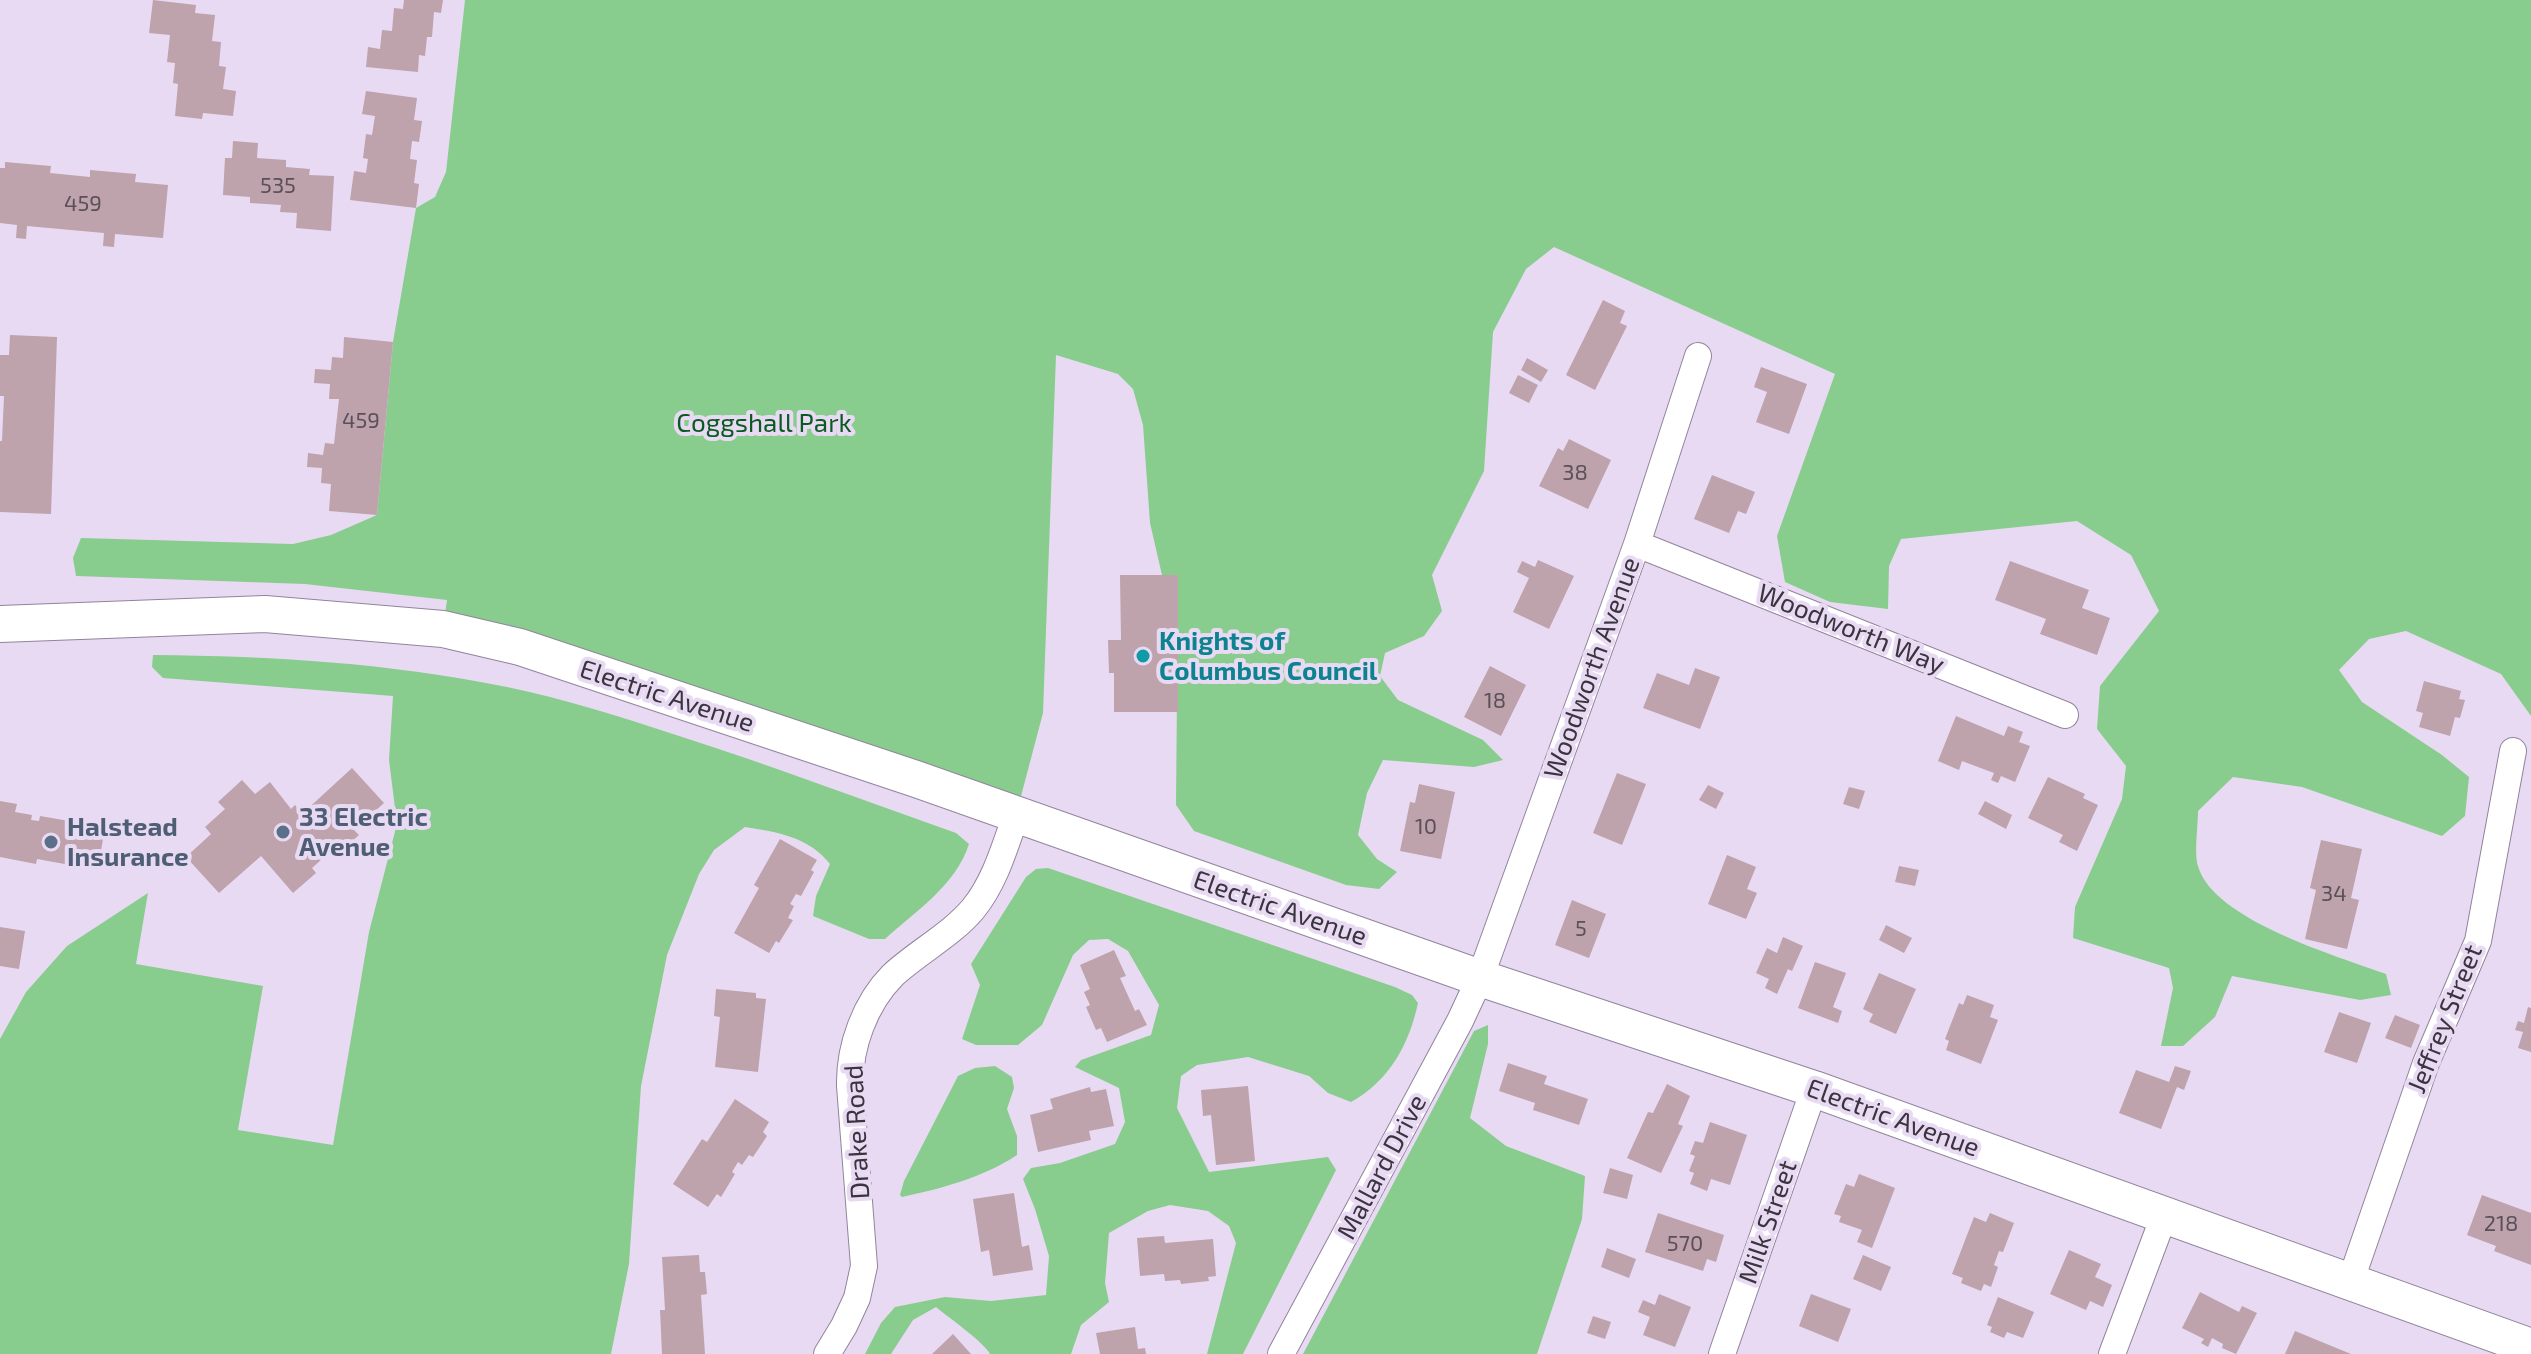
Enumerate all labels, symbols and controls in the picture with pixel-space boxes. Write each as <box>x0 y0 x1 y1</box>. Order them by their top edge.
house number: 535 <box>260 173 296 199</box>
house number: 459 <box>64 191 102 217</box>
park label: Coggshall Park <box>676 407 852 439</box>
house number: 459 <box>342 408 380 434</box>
house number: 38 <box>1562 460 1588 486</box>
street label: Woodworth Avenue <box>1537 553 1647 783</box>
street label: Woodworth Way <box>1753 577 1949 681</box>
place label: Knights of Columbus Council <box>1159 625 1377 686</box>
marker: Knights of Columbus Council <box>1134 647 1152 665</box>
street label: Electric Avenue <box>576 653 758 739</box>
house number: 18 <box>1484 688 1506 714</box>
place label: 33 Electric Avenue <box>299 801 428 862</box>
place label: Halstead Insurance <box>67 811 189 872</box>
house number: 10 <box>1415 814 1437 840</box>
marker: 33 Electric Avenue <box>274 823 292 841</box>
marker: Halstead Insurance <box>42 833 60 851</box>
street label: Electric Avenue <box>1189 864 1371 952</box>
house number: 34 <box>2321 881 2347 907</box>
house number: 5 <box>1575 916 1587 942</box>
street label: Jeffrey Street <box>2401 940 2489 1098</box>
street label: Drake Road <box>838 1064 876 1200</box>
street label: Electric Avenue <box>1802 1072 1984 1164</box>
street label: Mallard Drive <box>1331 1089 1433 1245</box>
street label: Milk Street <box>1732 1156 1804 1288</box>
house number: 218 <box>2484 1211 2518 1237</box>
house number: 570 <box>1667 1231 1703 1257</box>

